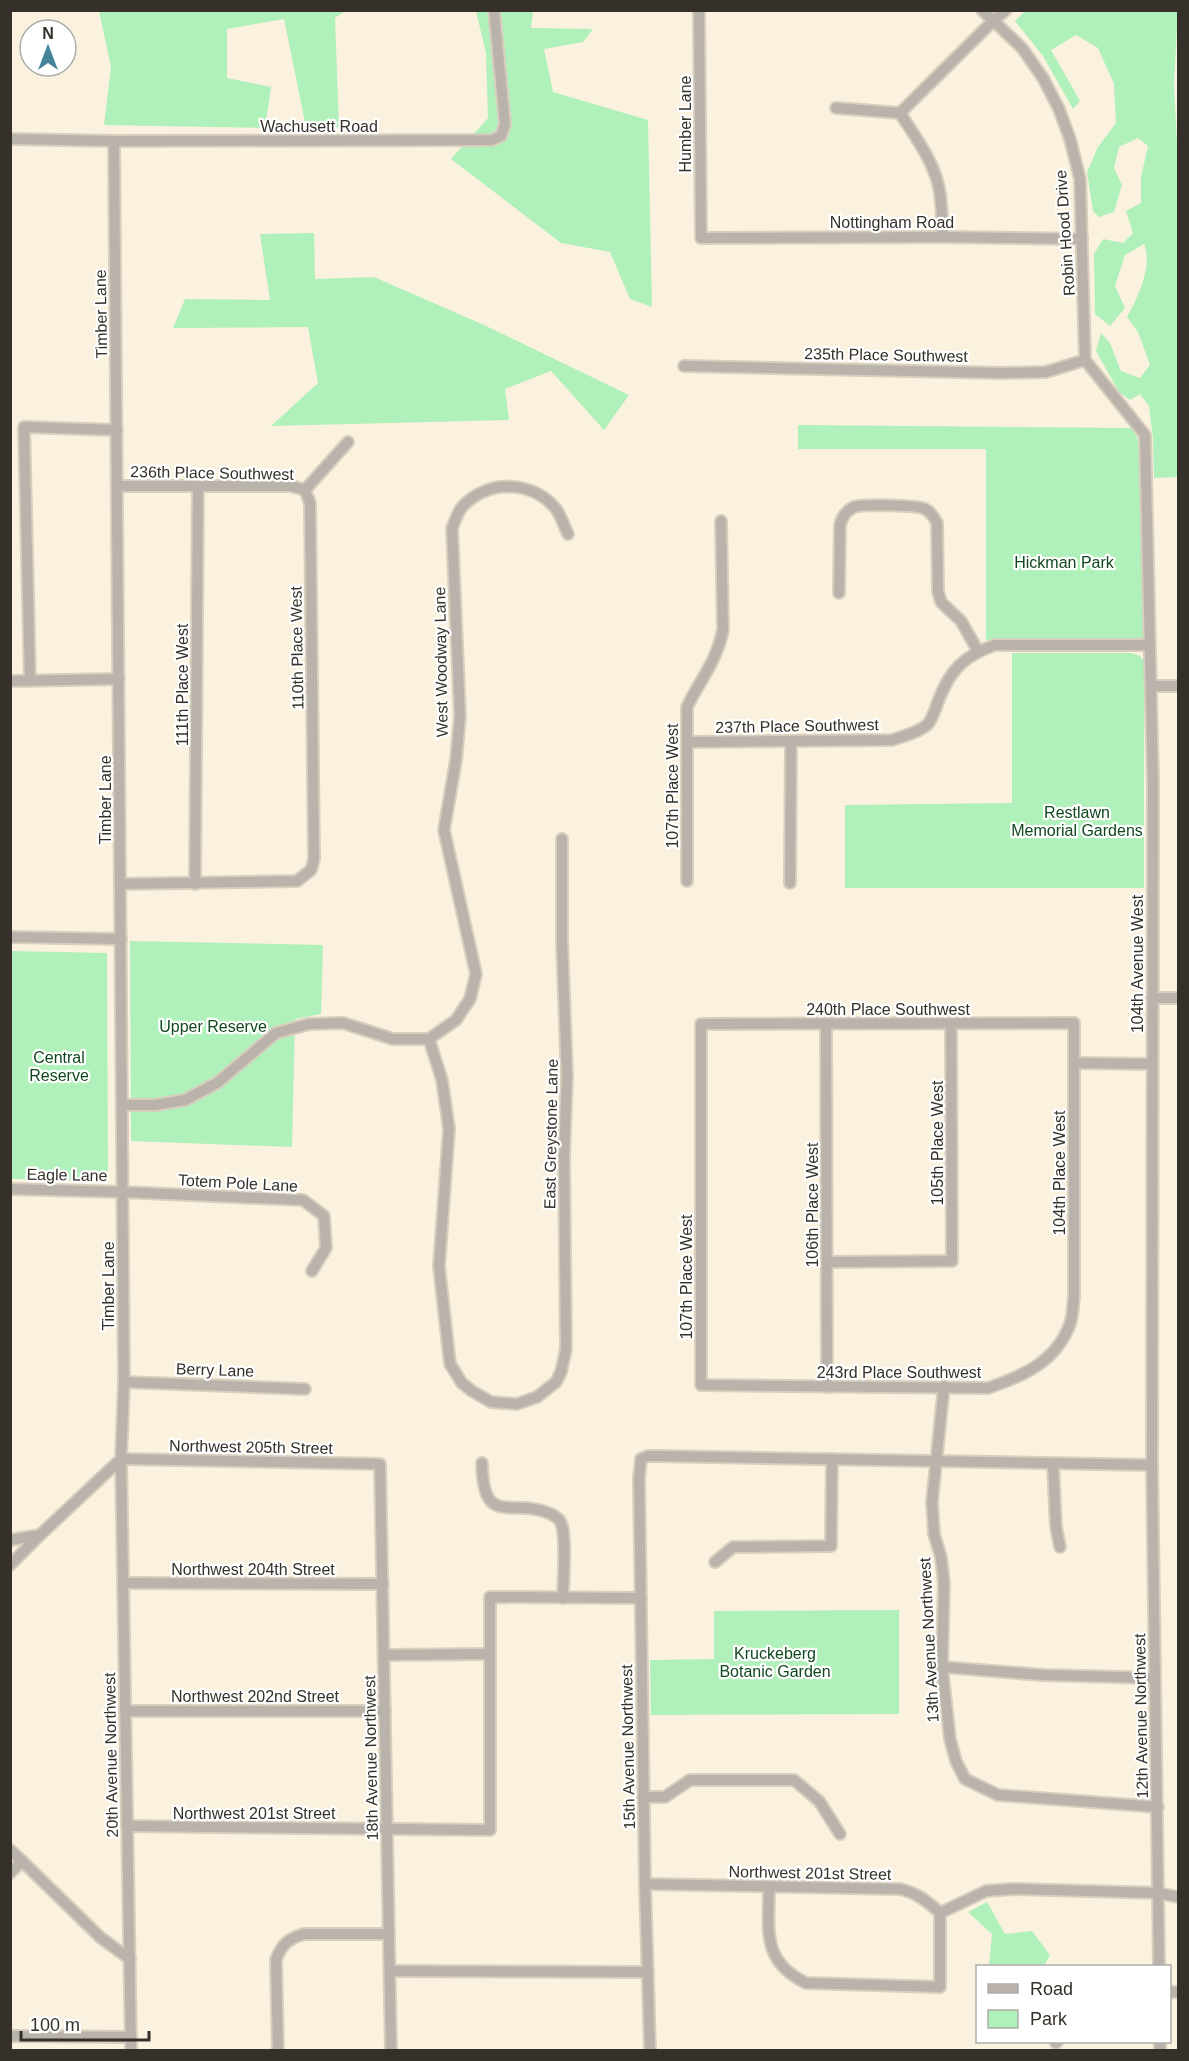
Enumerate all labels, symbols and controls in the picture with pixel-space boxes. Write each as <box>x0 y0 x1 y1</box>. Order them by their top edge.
north arrow <box>18 18 78 78</box>
text: N <box>42 25 54 42</box>
street label: Humber Lane <box>677 75 694 172</box>
street label: Wachusett Road <box>260 118 378 135</box>
street label: Robin Hood Drive <box>1052 169 1078 297</box>
street label: Nottingham Road <box>830 214 954 231</box>
street label: Timber Lane <box>92 269 110 359</box>
street label: 235th Place Southwest <box>804 345 969 365</box>
street label: 236th Place Southwest <box>130 463 295 483</box>
park label: Hickman Park <box>1014 554 1115 571</box>
street label: 110th Place West <box>287 585 307 710</box>
street label: West Woodway Lane <box>431 586 451 737</box>
street label: 111th Place West <box>174 623 191 746</box>
street label: 237th Place Southwest <box>715 716 880 736</box>
street label: 107th Place West <box>664 723 681 849</box>
street label: Timber Lane <box>97 755 114 845</box>
park label: Restlawn Memorial Gardens <box>1011 804 1143 839</box>
street label: 104th Avenue West <box>1129 894 1146 1033</box>
street label: 240th Place Southwest <box>806 1001 970 1018</box>
park label: Upper Reserve <box>159 1018 267 1035</box>
park label: Central Reserve <box>29 1049 89 1084</box>
street label: East Greystone Lane <box>541 1059 561 1209</box>
street label: 105th Place West <box>929 1080 946 1206</box>
street label: 104th Place West <box>1051 1110 1068 1236</box>
street label: 106th Place West <box>804 1142 821 1268</box>
street label: Eagle Lane <box>26 1166 108 1184</box>
street label: Totem Pole Lane <box>178 1171 299 1195</box>
street label: 107th Place West <box>678 1214 695 1340</box>
street label: Timber Lane <box>100 1241 117 1331</box>
street label: Berry Lane <box>176 1360 255 1380</box>
street label: 243rd Place Southwest <box>817 1364 982 1381</box>
street label: Northwest 205th Street <box>169 1437 334 1457</box>
street label: 13th Avenue Northwest <box>916 1557 942 1723</box>
street label: Northwest 204th Street <box>171 1561 335 1578</box>
street label: 12th Avenue Northwest <box>1131 1633 1151 1799</box>
park label: Kruckeberg Botanic Garden <box>719 1645 831 1680</box>
street label: 15th Avenue Northwest <box>618 1664 638 1830</box>
street label: 20th Avenue Northwest <box>101 1672 121 1838</box>
street label: 18th Avenue Northwest <box>361 1675 381 1841</box>
street label: Northwest 202nd Street <box>171 1688 340 1705</box>
street label: Northwest 201st Street <box>173 1805 336 1822</box>
street label: Northwest 201st Street <box>728 1863 892 1883</box>
legend <box>976 1965 1171 2043</box>
text: Road <box>1030 1979 1073 1999</box>
scale bar <box>21 2004 148 2042</box>
text: Park <box>1030 2009 1068 2029</box>
text: 100 m <box>30 2015 80 2035</box>

